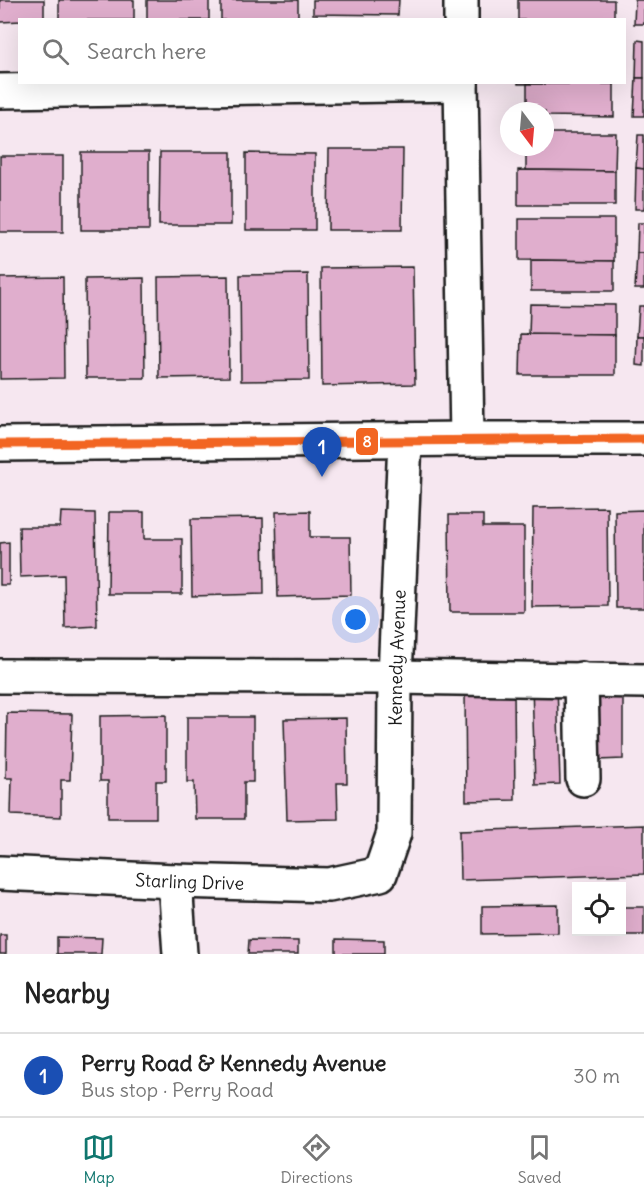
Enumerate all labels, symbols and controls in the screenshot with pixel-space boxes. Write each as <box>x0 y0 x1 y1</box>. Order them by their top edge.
search box <box>18 18 626 84</box>
icon: search <box>39 35 72 68</box>
text: Search here <box>87 37 206 65</box>
north arrow <box>500 102 554 156</box>
line badge: 8 <box>355 427 379 456</box>
pin: 1 <box>302 428 342 477</box>
text: 8 <box>362 431 372 451</box>
street label: Kennedy Avenue <box>383 589 410 726</box>
your location <box>341 605 370 634</box>
street label: Starling Drive <box>135 868 245 894</box>
map controls <box>572 882 626 936</box>
button: locate <box>572 882 626 936</box>
text: Nearby <box>24 977 110 1010</box>
text: Perry Road & Kennedy Avenue <box>81 1049 386 1077</box>
text: 1 <box>40 1063 47 1088</box>
text: 30 m <box>573 1063 620 1088</box>
text: Bus stop · Perry Road <box>81 1077 273 1102</box>
tab: Map <box>82 1131 115 1187</box>
tab: Directions <box>280 1131 353 1187</box>
tab: Saved <box>518 1131 562 1187</box>

